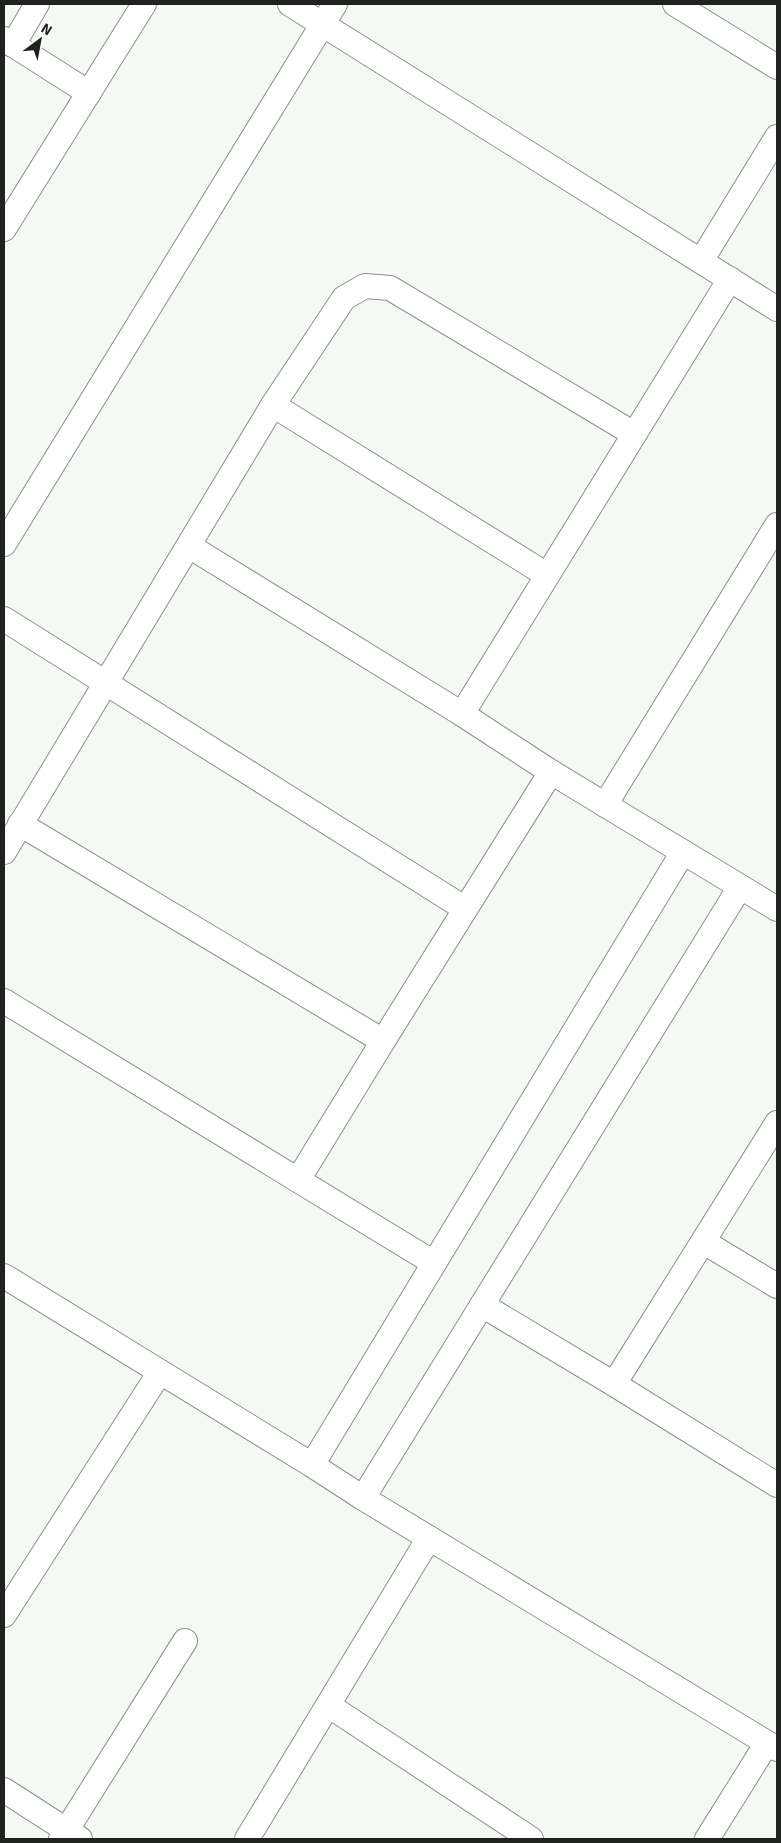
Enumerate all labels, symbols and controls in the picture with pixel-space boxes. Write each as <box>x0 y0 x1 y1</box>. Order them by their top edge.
north arrow <box>15 15 65 65</box>
text: N <box>38 20 55 39</box>

